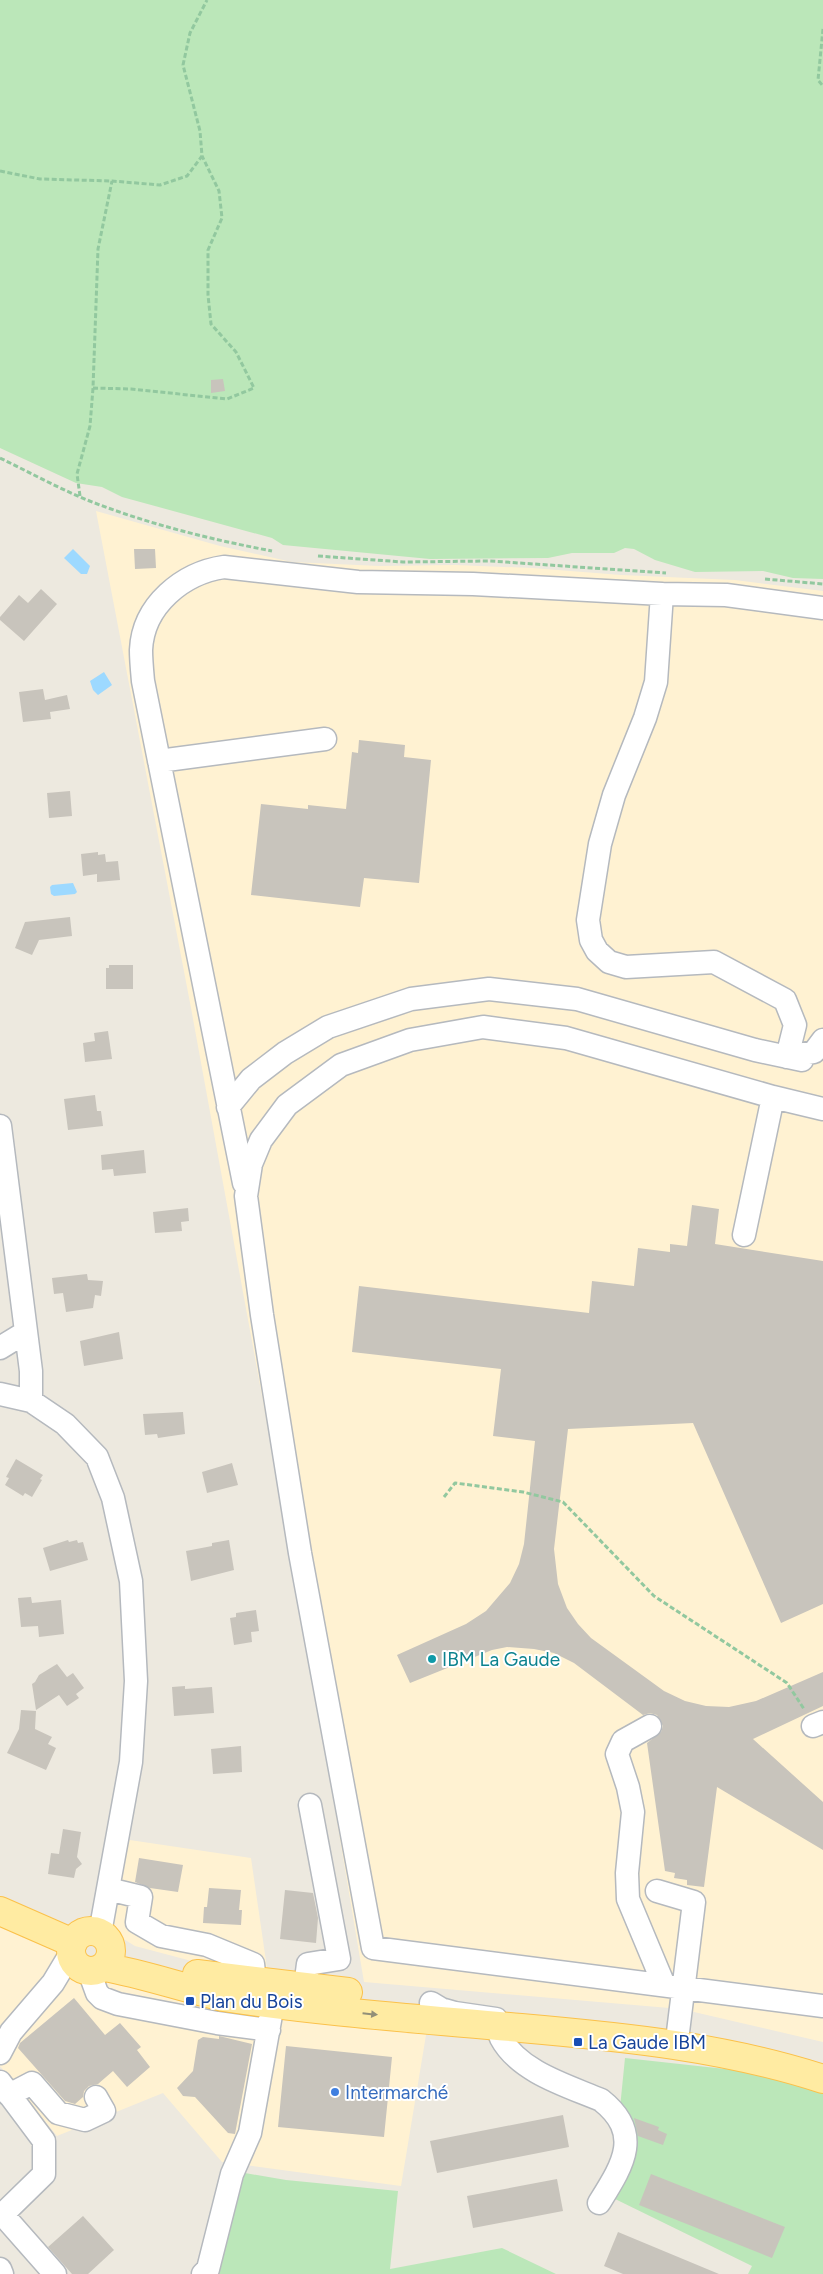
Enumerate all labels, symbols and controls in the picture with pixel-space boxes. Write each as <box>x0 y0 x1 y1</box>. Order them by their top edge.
place label: IBM La Gaude <box>442 1648 560 1671</box>
marker: IBM La Gaude <box>426 1653 438 1665</box>
place label: Plan du Bois <box>200 1990 303 2013</box>
marker: Plan du Bois <box>184 1995 196 2007</box>
one-way arrow <box>362 2010 378 2018</box>
place label: La Gaude IBM <box>588 2031 706 2054</box>
marker: La Gaude IBM <box>572 2036 584 2048</box>
place label: Intermarché <box>345 2081 448 2104</box>
marker: Intermarché <box>329 2086 341 2098</box>

